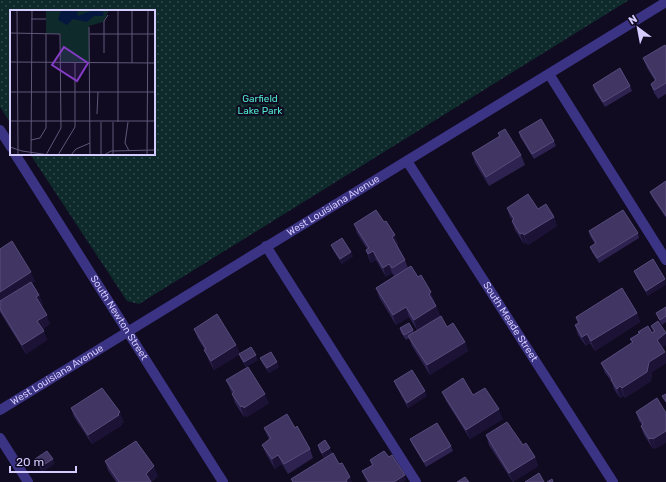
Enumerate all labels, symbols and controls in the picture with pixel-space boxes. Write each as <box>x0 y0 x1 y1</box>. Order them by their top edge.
north arrow <box>618 8 658 48</box>
inset map <box>10 10 155 155</box>
text: N <box>626 12 640 28</box>
park label: Garfield Lake Park <box>238 93 283 117</box>
street label: West Louisiana Avenue <box>285 173 382 239</box>
street label: South Newton Street <box>88 273 150 363</box>
street label: South Meade Street <box>480 280 540 364</box>
street label: West Louisiana Avenue <box>9 342 106 408</box>
scale bar <box>10 448 76 474</box>
text: 20 m <box>16 455 44 469</box>

